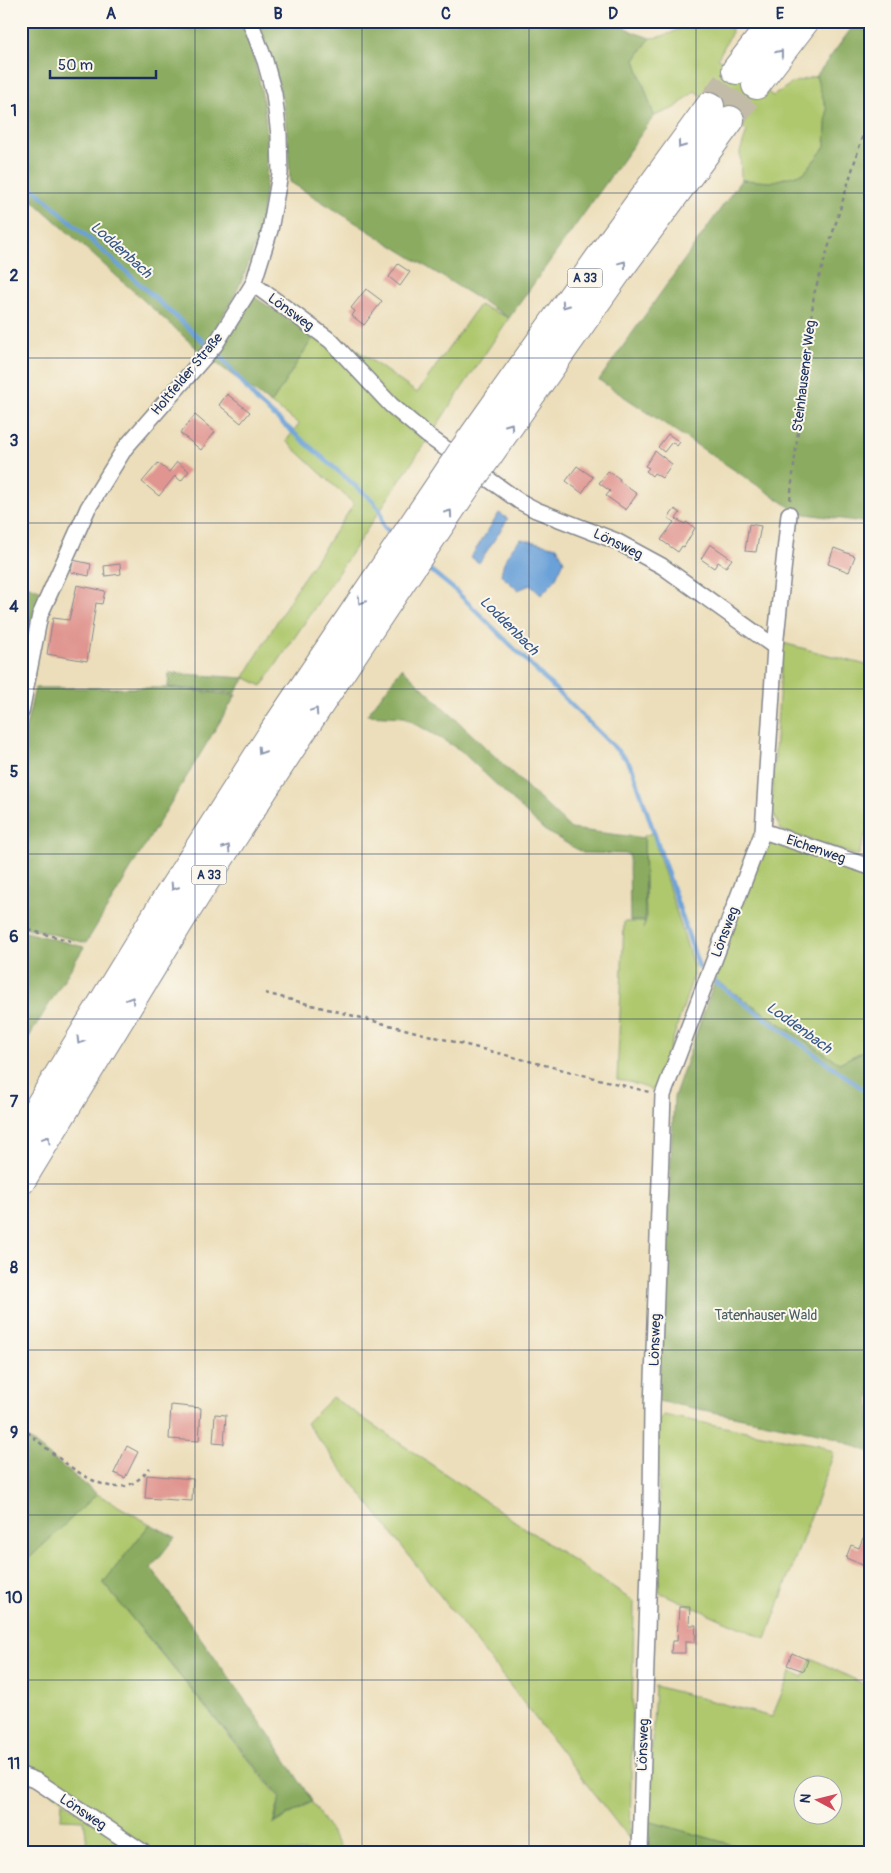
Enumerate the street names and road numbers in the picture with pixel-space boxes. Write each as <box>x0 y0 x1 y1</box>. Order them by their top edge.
road number: A 33 <box>568 268 602 288</box>
street label: Lönsweg <box>265 290 317 334</box>
street label: Steinhausener Weg <box>789 319 819 433</box>
street label: Holtfelder Straße <box>148 329 226 419</box>
street label: Lönsweg <box>591 525 645 563</box>
street label: Eichenweg <box>784 831 848 867</box>
road number: A 33 <box>192 866 226 884</box>
street label: Lönsweg <box>708 904 742 960</box>
street label: Lönsweg <box>646 1313 664 1367</box>
street label: Lönsweg <box>634 1718 652 1772</box>
street label: Lönsweg <box>56 1790 110 1834</box>

